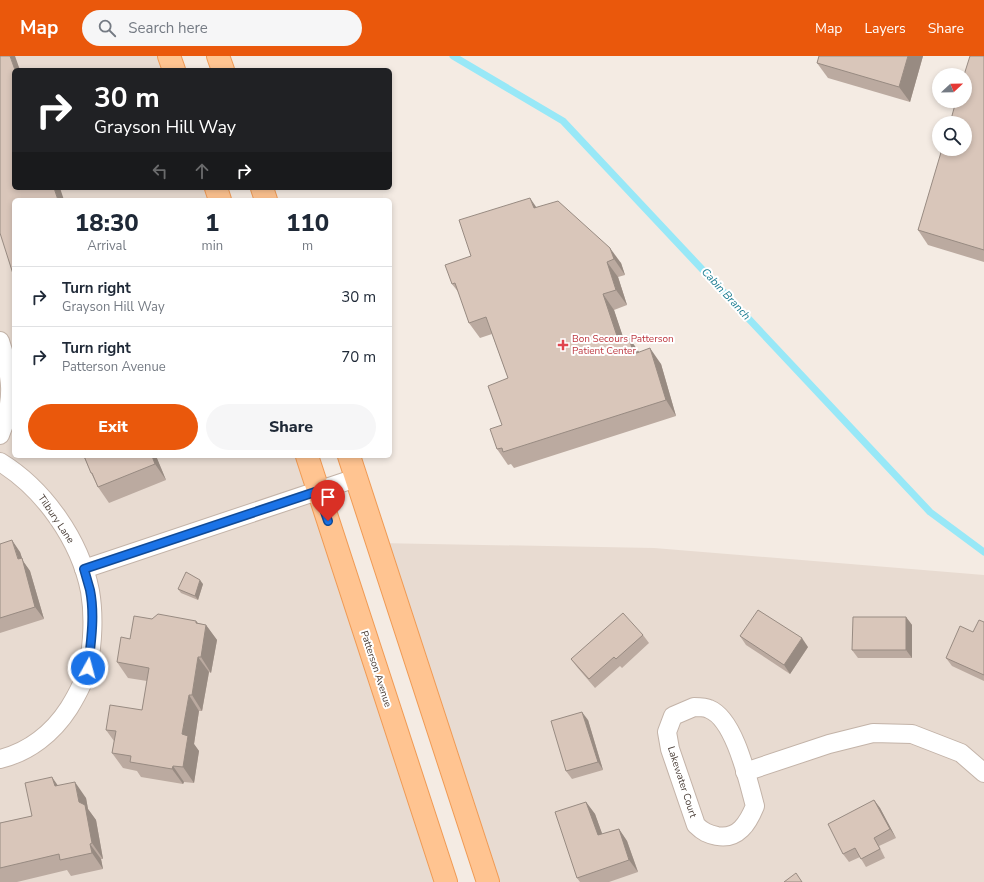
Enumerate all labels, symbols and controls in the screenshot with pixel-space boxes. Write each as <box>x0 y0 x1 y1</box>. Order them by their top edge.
search box <box>82 10 362 46</box>
text: Map <box>20 15 58 41</box>
icon: search <box>96 17 118 39</box>
text: Search here <box>128 18 208 38</box>
text: Map <box>815 19 842 38</box>
text: Layers <box>864 19 906 38</box>
text: Share <box>928 19 964 38</box>
north arrow <box>932 68 972 108</box>
map controls <box>932 68 972 156</box>
text: 30 m <box>94 79 160 117</box>
icon: right <box>28 84 80 136</box>
text: Grayson Hill Way <box>94 115 236 139</box>
button: search <box>932 116 972 156</box>
icon: left <box>149 160 171 182</box>
icon: ahead <box>191 160 213 182</box>
icon: right <box>233 160 255 182</box>
text: 18:30 <box>75 207 139 239</box>
text: 1 <box>205 207 220 239</box>
text: 110 <box>286 207 329 239</box>
text: Arrival <box>87 237 126 255</box>
text: min <box>202 237 223 255</box>
text: m <box>302 237 313 255</box>
water label: Cabin Branch <box>698 265 754 323</box>
text: Turn right <box>62 278 131 298</box>
icon: right <box>28 286 50 308</box>
text: 30 m <box>341 287 376 307</box>
text: Grayson Hill Way <box>62 298 165 316</box>
place label: Bon Secours Patterson Patient Center <box>572 332 674 358</box>
text: Turn right <box>62 338 131 358</box>
marker: Bon Secours Patterson Patient Center <box>557 339 569 351</box>
icon: right <box>28 346 50 368</box>
text: 70 m <box>341 347 376 367</box>
text: Patterson Avenue <box>62 358 166 376</box>
button: Exit <box>28 404 198 450</box>
button: Share <box>206 404 376 450</box>
pin <box>311 480 345 521</box>
icon: arrive <box>317 486 339 508</box>
street label: Tilbury Lane <box>35 492 77 546</box>
street label: Patterson Avenue <box>357 629 395 709</box>
position arrow <box>67 647 109 689</box>
street label: Lakewater Court <box>664 745 700 820</box>

